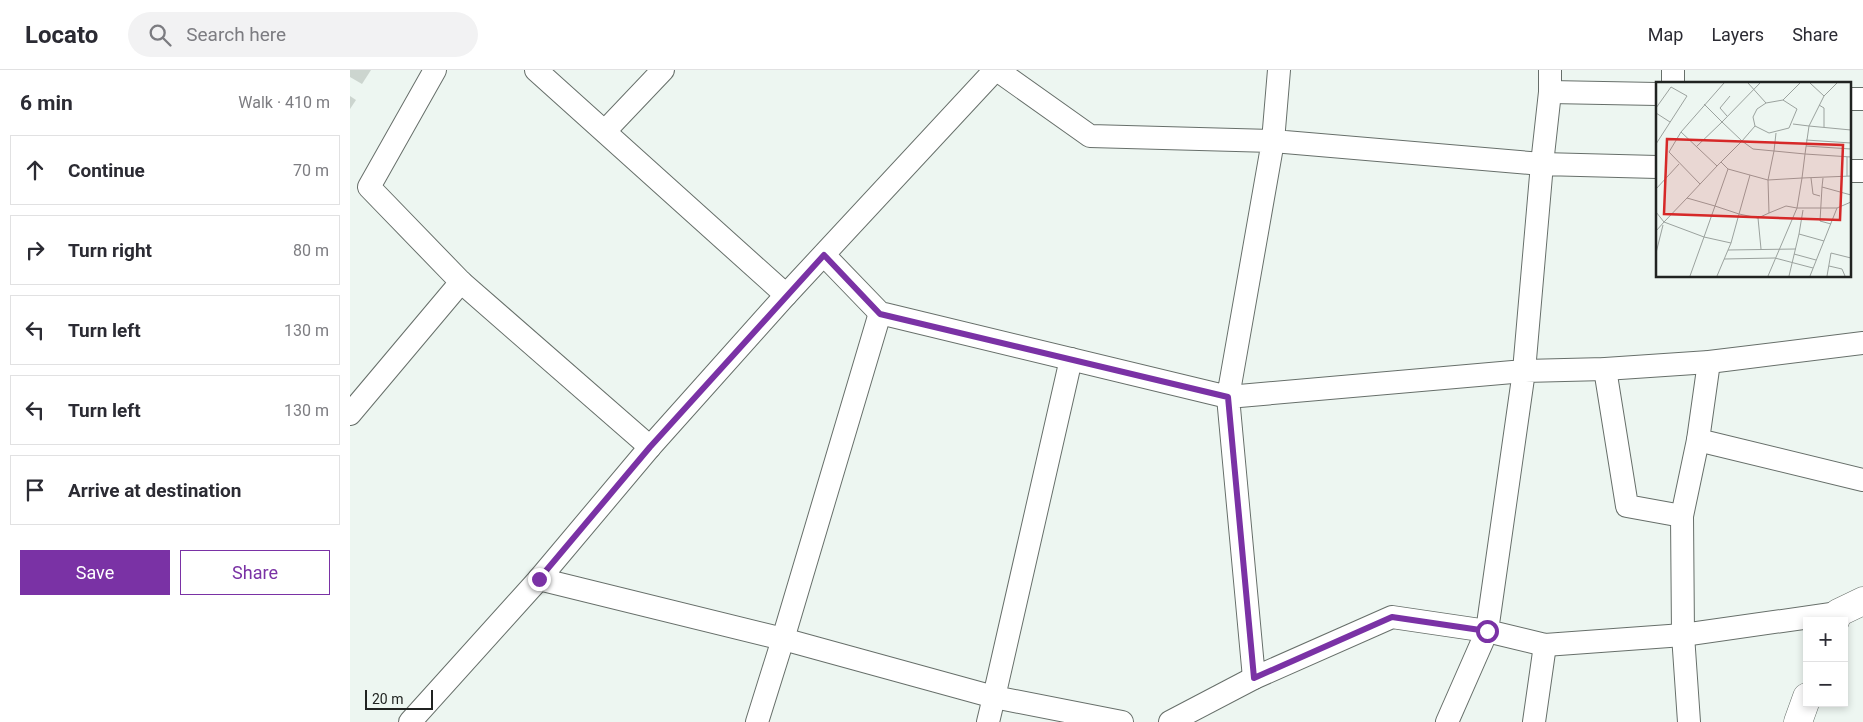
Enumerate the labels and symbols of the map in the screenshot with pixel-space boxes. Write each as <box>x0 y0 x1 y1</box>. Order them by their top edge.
inset map <box>1656 82 1850 278</box>
route end <box>528 568 551 591</box>
route start <box>1476 620 1499 643</box>
scale bar <box>365 687 432 710</box>

